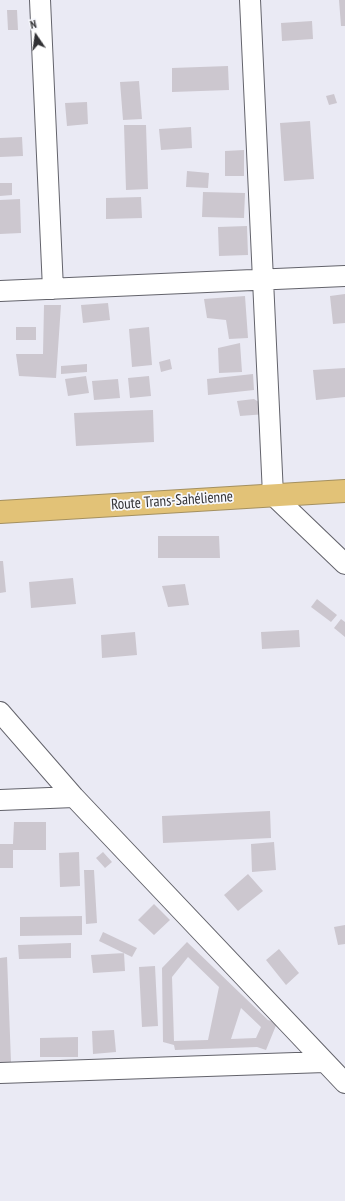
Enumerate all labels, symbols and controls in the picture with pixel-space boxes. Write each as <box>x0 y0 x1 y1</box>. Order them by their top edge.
north arrow <box>16 16 56 56</box>
text: N <box>29 17 38 32</box>
street label: Route Trans-Sahélienne <box>110 488 234 514</box>

